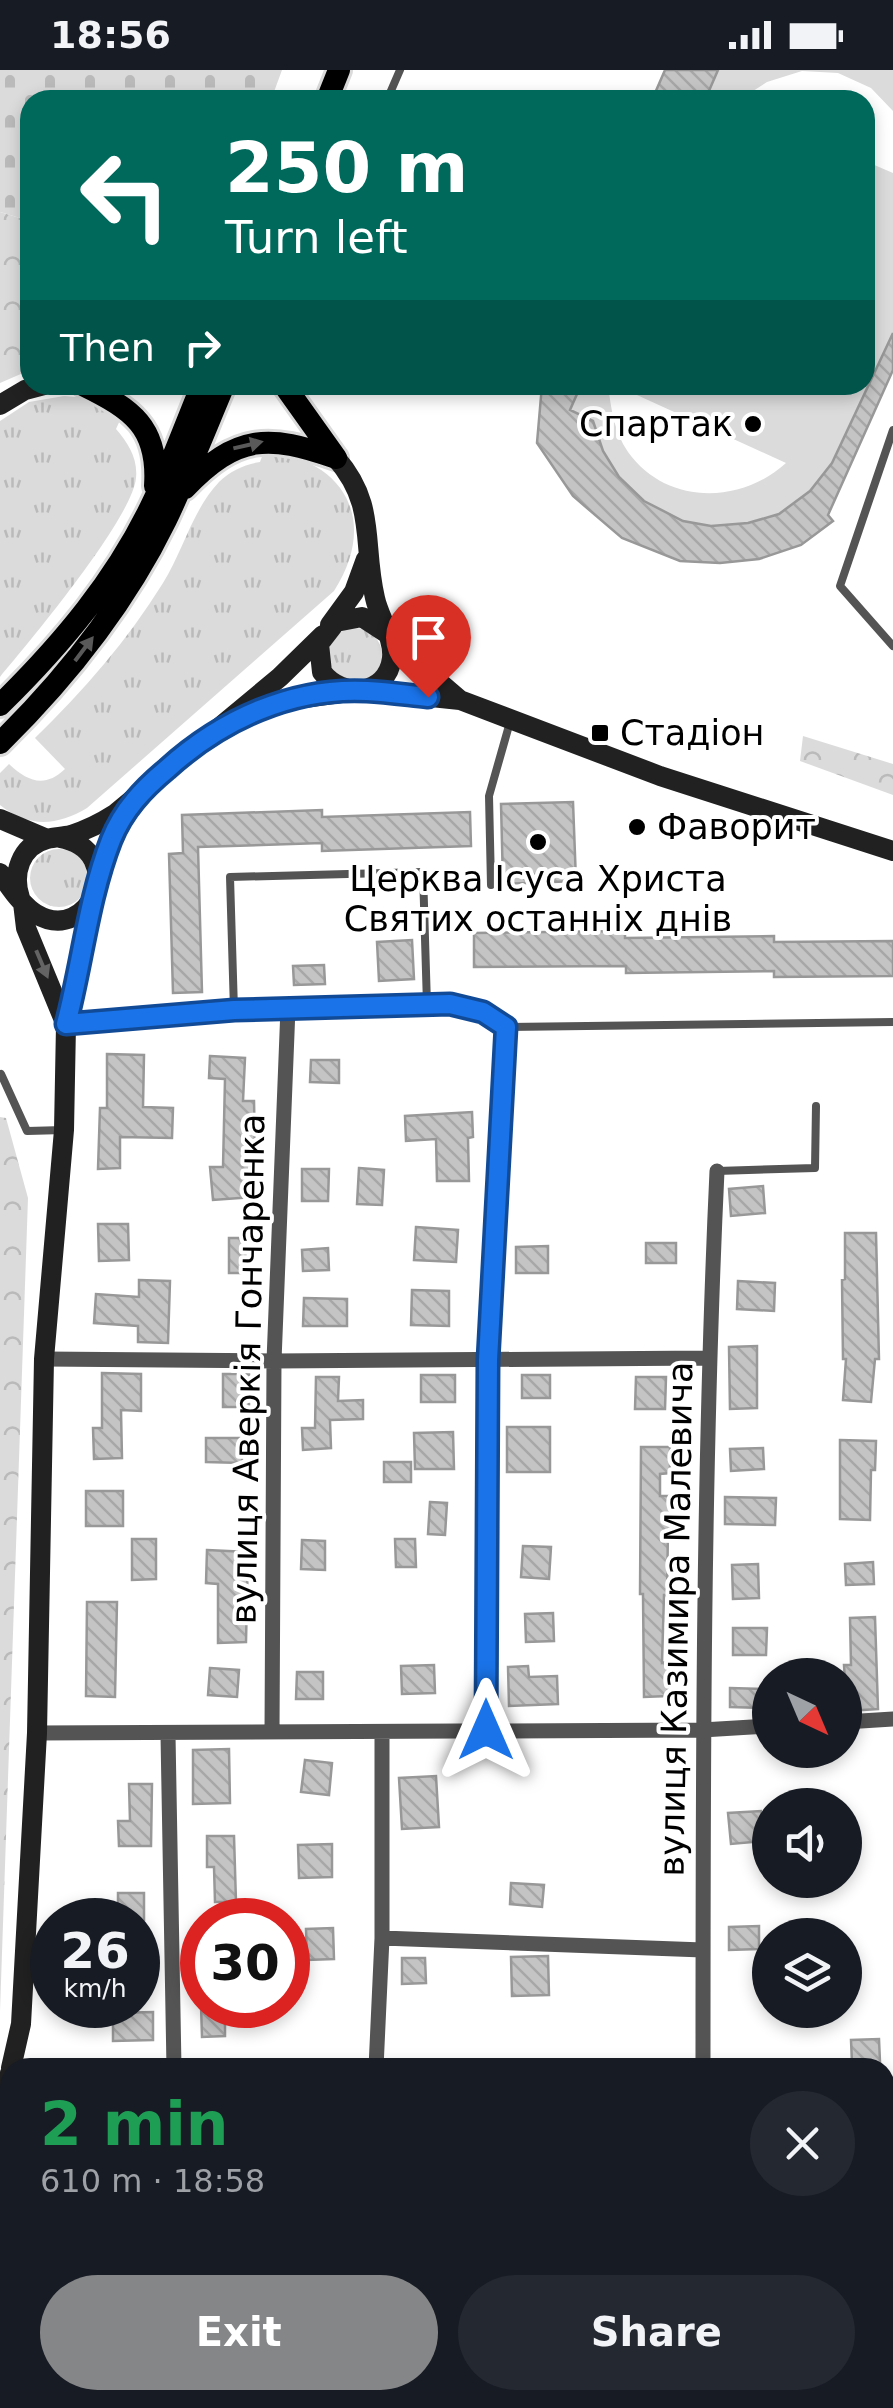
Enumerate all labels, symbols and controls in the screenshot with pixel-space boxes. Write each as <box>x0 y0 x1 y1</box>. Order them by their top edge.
text: 18:56 <box>50 13 171 57</box>
text: 250 m <box>225 127 468 209</box>
icon: left <box>60 130 190 260</box>
text: Turn left <box>225 211 408 264</box>
icon: right <box>175 320 230 375</box>
text: Then <box>60 326 155 370</box>
place label: Спартак <box>579 404 733 444</box>
marker: Спартак <box>742 413 764 435</box>
one-way arrow <box>233 437 264 452</box>
pin <box>386 595 471 698</box>
icon: arrive <box>401 610 456 665</box>
one-way arrow <box>73 636 94 662</box>
place label: Стадіон <box>620 713 765 753</box>
marker: Стадіон <box>589 722 611 744</box>
place label: Фаворит <box>657 807 816 847</box>
marker: Фаворит <box>626 816 648 838</box>
marker: Церква Ісуса Христа Святих останніх днів <box>527 831 549 853</box>
place label: Церква Ісуса Христа Святих останніх днів <box>344 859 732 939</box>
one-way arrow <box>34 949 50 979</box>
street label: вулиця Аверкія Гончаренка <box>224 1113 272 1625</box>
street label: вулиця Казимира Малевича <box>652 1361 700 1877</box>
north arrow <box>752 1658 862 1768</box>
map controls <box>752 1658 862 2028</box>
position arrow <box>434 1678 538 1782</box>
button: sound <box>752 1788 862 1898</box>
speed limit sign: 30 <box>180 1898 310 2028</box>
button: layers <box>752 1918 862 2028</box>
text: 26 <box>60 1922 130 1980</box>
text: km/h <box>63 1974 127 2003</box>
text: 2 min <box>40 2089 228 2159</box>
button: close <box>750 2091 855 2196</box>
text: 610 m · 18:58 <box>40 2162 265 2200</box>
button: Exit <box>40 2275 438 2390</box>
button: Share <box>458 2275 855 2390</box>

